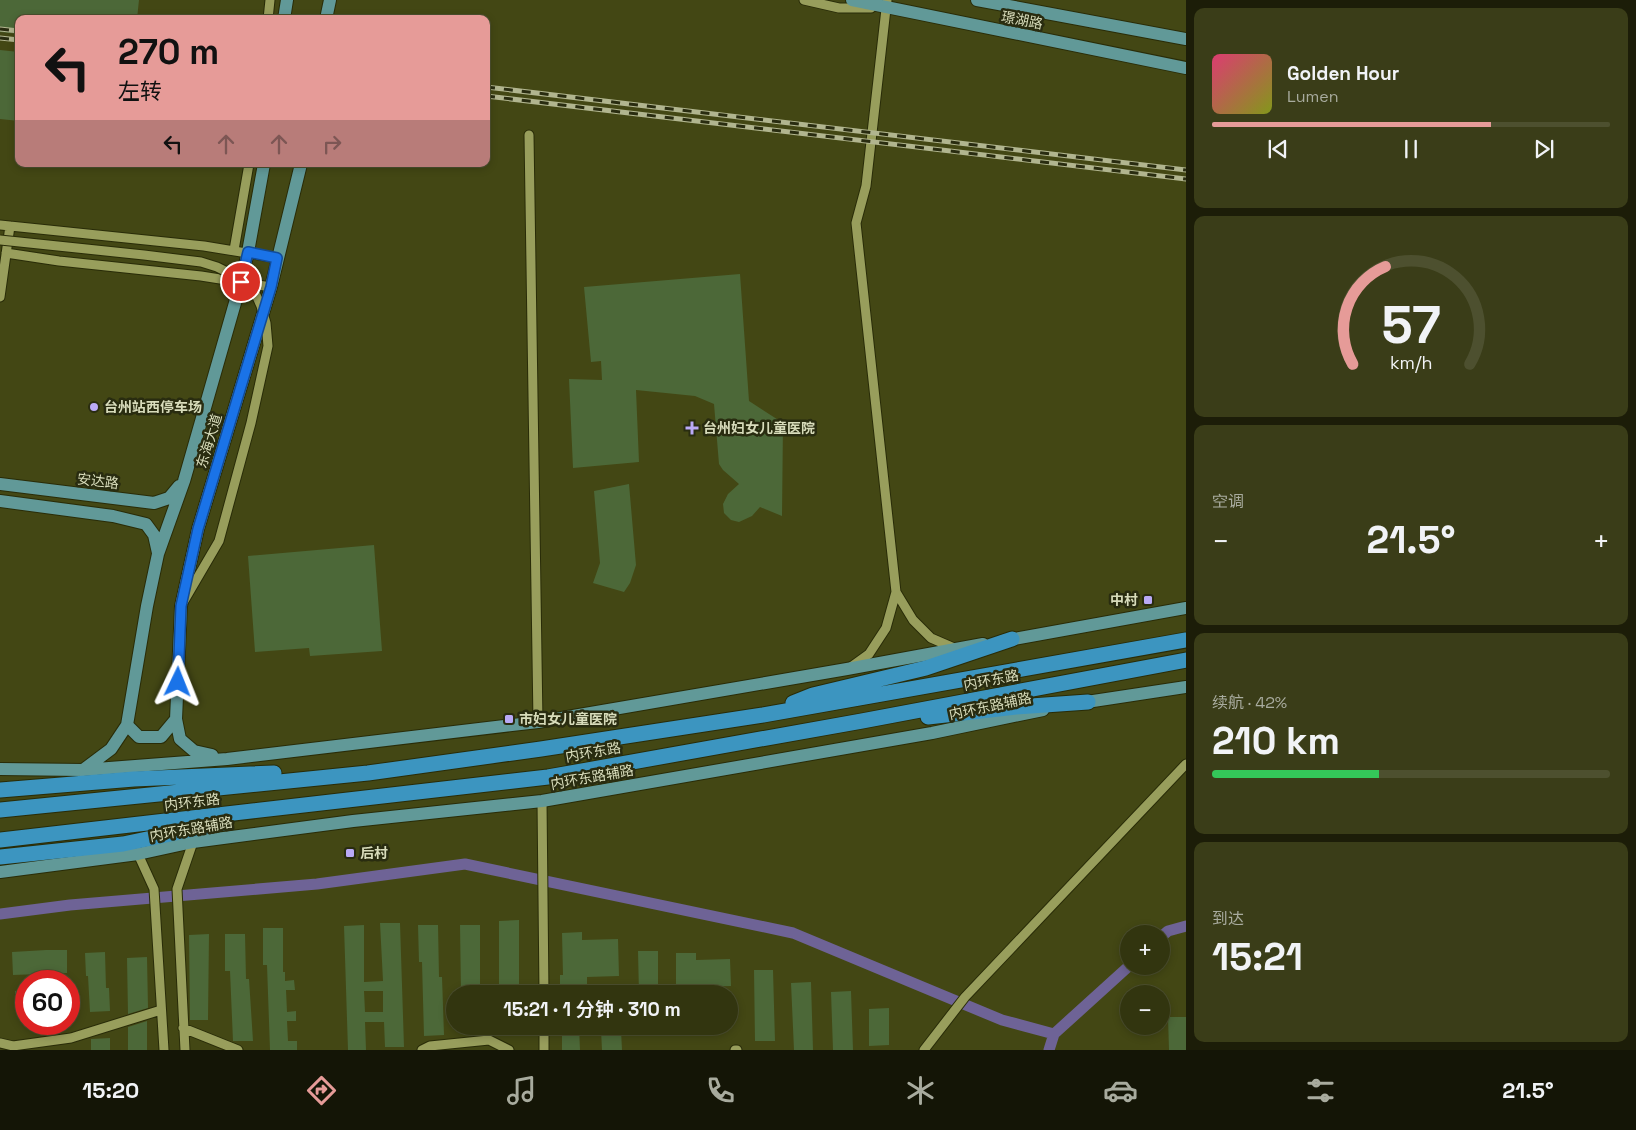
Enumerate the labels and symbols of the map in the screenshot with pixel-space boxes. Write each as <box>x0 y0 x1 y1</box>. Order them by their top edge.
street label: 璟湖路 <box>1000 7 1044 33</box>
pin <box>220 261 262 303</box>
place label: 台州站西停车场 <box>104 398 202 416</box>
marker: 台州站西停车场 <box>88 401 100 413</box>
street label: 东海大道 <box>192 412 226 470</box>
place label: 台州妇女儿童医院 <box>703 419 815 437</box>
marker: 台州妇女儿童医院 <box>685 421 699 435</box>
street label: 安达路 <box>76 470 120 492</box>
place label: 中村 <box>1110 591 1138 609</box>
marker: 中村 <box>1142 594 1154 606</box>
position arrow <box>151 655 203 707</box>
street label: 内环东路 <box>962 666 1020 694</box>
street label: 内环东路辅路 <box>947 688 1033 724</box>
place label: 市妇女儿童医院 <box>519 710 617 728</box>
marker: 市妇女儿童医院 <box>503 713 515 725</box>
street label: 内环东路 <box>564 738 622 766</box>
street label: 内环东路辅路 <box>549 761 635 793</box>
street label: 内环东路 <box>163 790 221 814</box>
street label: 内环东路辅路 <box>148 813 234 845</box>
place label: 后村 <box>360 844 388 862</box>
marker: 后村 <box>344 847 356 859</box>
speed limit sign: 60 <box>15 970 80 1035</box>

